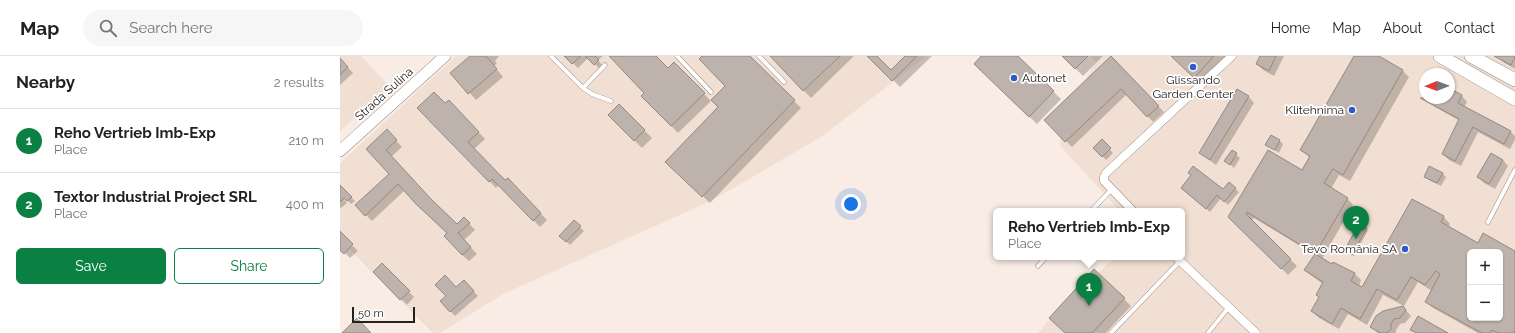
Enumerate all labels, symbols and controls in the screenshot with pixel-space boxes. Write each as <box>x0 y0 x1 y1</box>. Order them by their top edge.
search box <box>83 10 363 46</box>
text: Map <box>20 17 59 39</box>
icon: search <box>97 17 119 39</box>
text: Search here <box>129 19 213 37</box>
text: Home <box>1271 20 1310 36</box>
text: Map <box>1332 20 1361 36</box>
text: About <box>1383 20 1422 36</box>
text: Contact <box>1444 20 1495 36</box>
marker: Glissando Garden Center <box>1188 62 1198 72</box>
street label: Strada Sulina <box>352 64 416 124</box>
north arrow <box>1419 68 1455 104</box>
place label: Autonet <box>1022 71 1066 85</box>
text: Nearby <box>16 72 75 92</box>
marker: Autonet <box>1009 73 1019 83</box>
place label: Glissando Garden Center <box>1152 73 1234 101</box>
text: 2 results <box>274 75 324 90</box>
place label: Klitehnima <box>1285 103 1344 117</box>
marker: Klitehnima <box>1347 105 1357 115</box>
text: Reho Vertrieb Imb-Exp <box>54 124 216 142</box>
text: 1 <box>26 133 32 148</box>
text: 210 m <box>288 133 324 148</box>
text: Place <box>54 142 87 157</box>
text: Textor Industrial Project SRL <box>54 188 257 206</box>
your location <box>841 194 861 214</box>
text: 2 <box>25 197 33 212</box>
text: 400 m <box>286 197 324 212</box>
text: Place <box>54 206 87 221</box>
pin: 2 <box>1343 206 1369 239</box>
popup <box>993 208 1185 260</box>
text: Reho Vertrieb Imb-Exp <box>1008 218 1170 236</box>
text: Place <box>1008 236 1041 251</box>
place label: Tevo România SA <box>1301 242 1397 256</box>
marker: Tevo România SA <box>1400 244 1410 254</box>
button: Save <box>16 248 166 284</box>
button: Share <box>174 248 324 284</box>
map controls <box>1467 249 1503 321</box>
button: + <box>1467 249 1503 285</box>
pin: 1 <box>1076 273 1102 306</box>
button: − <box>1467 285 1503 321</box>
scale bar <box>352 305 415 324</box>
text: 50 m <box>358 307 384 320</box>

